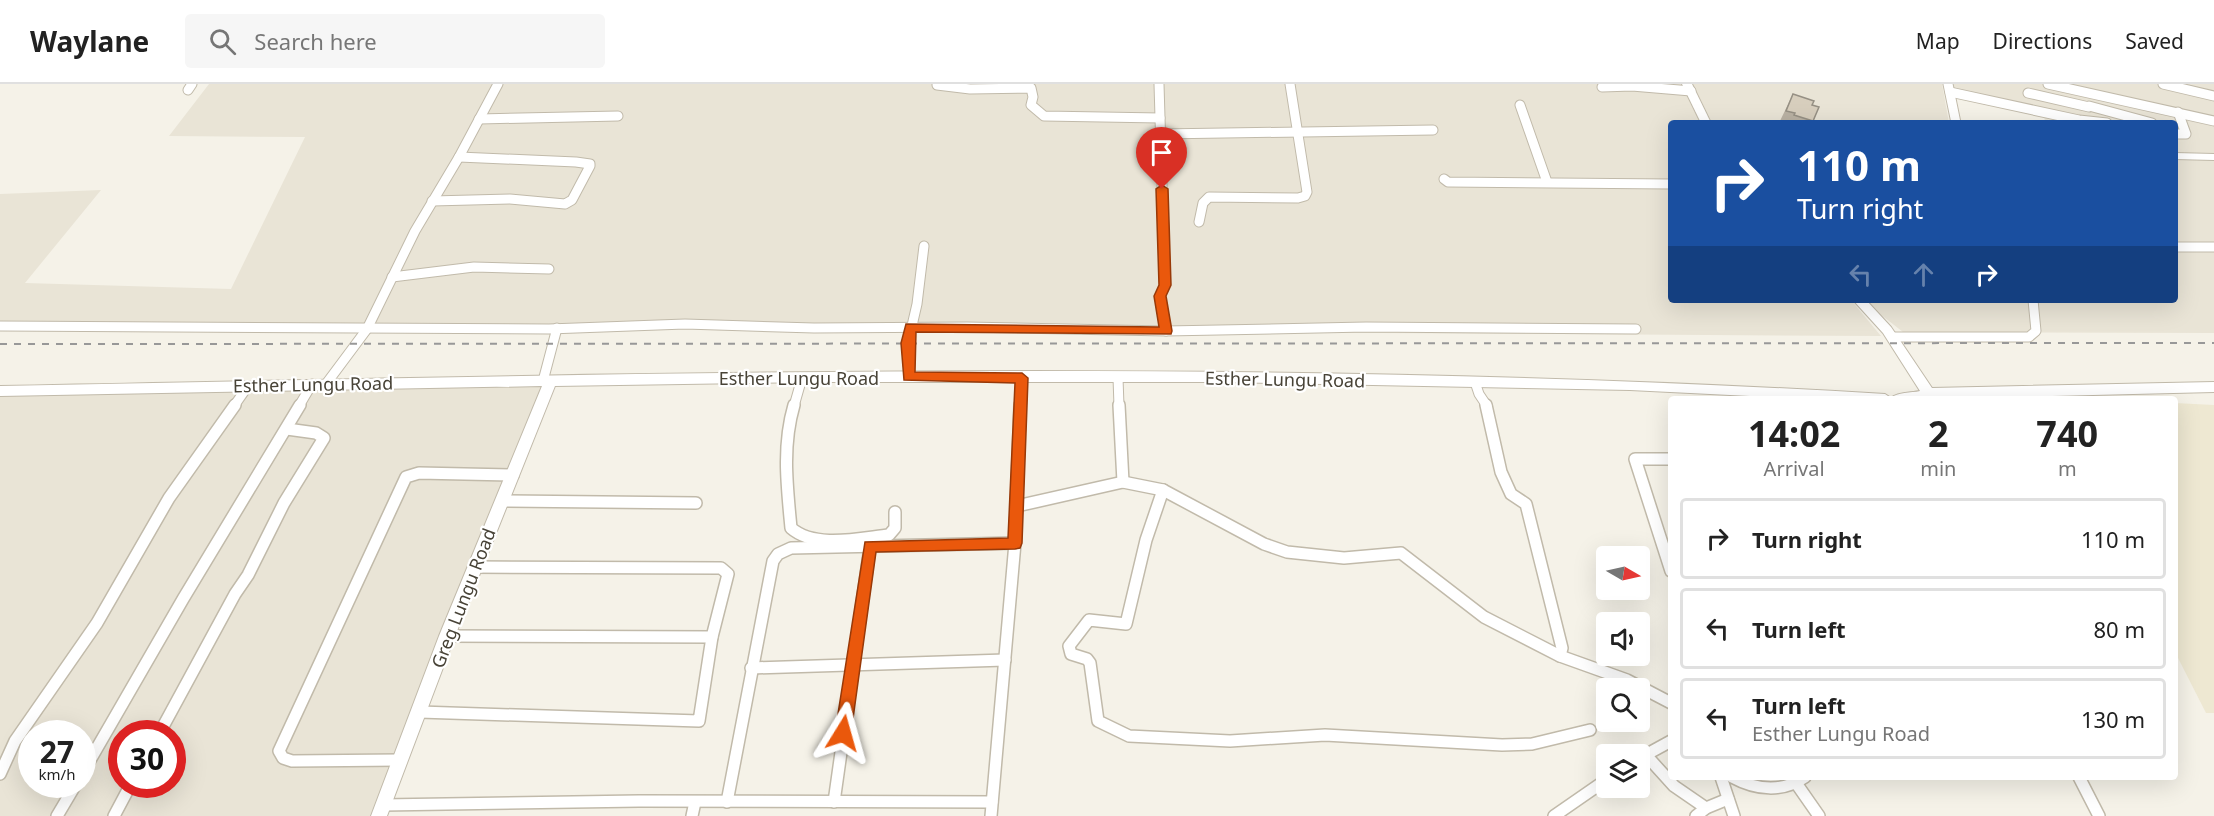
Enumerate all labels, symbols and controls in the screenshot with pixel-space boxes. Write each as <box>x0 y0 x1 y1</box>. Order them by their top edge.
search box <box>185 14 605 68</box>
text: Waylane <box>30 22 149 60</box>
icon: search <box>206 25 239 58</box>
text: Search here <box>254 26 377 56</box>
text: Map <box>1916 27 1960 55</box>
text: Directions <box>1993 27 2092 55</box>
text: Saved <box>2125 27 2184 55</box>
pin <box>1136 127 1187 189</box>
icon: arrive <box>1145 136 1178 169</box>
text: 110 m <box>1797 136 1921 193</box>
icon: right <box>1698 144 1776 222</box>
text: Turn right <box>1797 190 1923 227</box>
icon: left <box>1844 258 1877 291</box>
icon: ahead <box>1907 258 1940 291</box>
icon: right <box>1970 258 2003 291</box>
street label: Esther Lungu Road <box>719 366 879 390</box>
street label: Esther Lungu Road <box>1205 366 1365 392</box>
street label: Esther Lungu Road <box>233 371 393 397</box>
text: 14:02 <box>1748 409 1840 458</box>
text: 2 <box>1928 409 1949 458</box>
text: 740 <box>2036 409 2098 458</box>
text: Arrival <box>1764 455 1825 482</box>
text: min <box>1920 455 1956 482</box>
text: m <box>2058 455 2077 482</box>
icon: right <box>1701 522 1734 555</box>
text: Turn right <box>1752 524 1862 554</box>
text: 110 m <box>2081 524 2145 554</box>
street label: Greg Lungu Road <box>425 525 501 671</box>
north arrow <box>1596 546 1650 600</box>
map controls <box>1596 546 1650 798</box>
button: sound <box>1596 612 1650 666</box>
icon: left <box>1701 612 1734 645</box>
text: Turn left <box>1752 614 1846 644</box>
text: 80 m <box>2094 614 2145 644</box>
button: search <box>1596 678 1650 732</box>
text: Turn left <box>1752 690 1846 720</box>
position arrow <box>811 701 875 765</box>
icon: left <box>1701 702 1734 735</box>
text: 130 m <box>2081 704 2145 734</box>
speed limit sign: 30 <box>108 720 186 798</box>
text: Esther Lungu Road <box>1752 720 1930 747</box>
text: 27 <box>40 731 74 772</box>
button: layers <box>1596 744 1650 798</box>
text: km/h <box>39 764 75 784</box>

